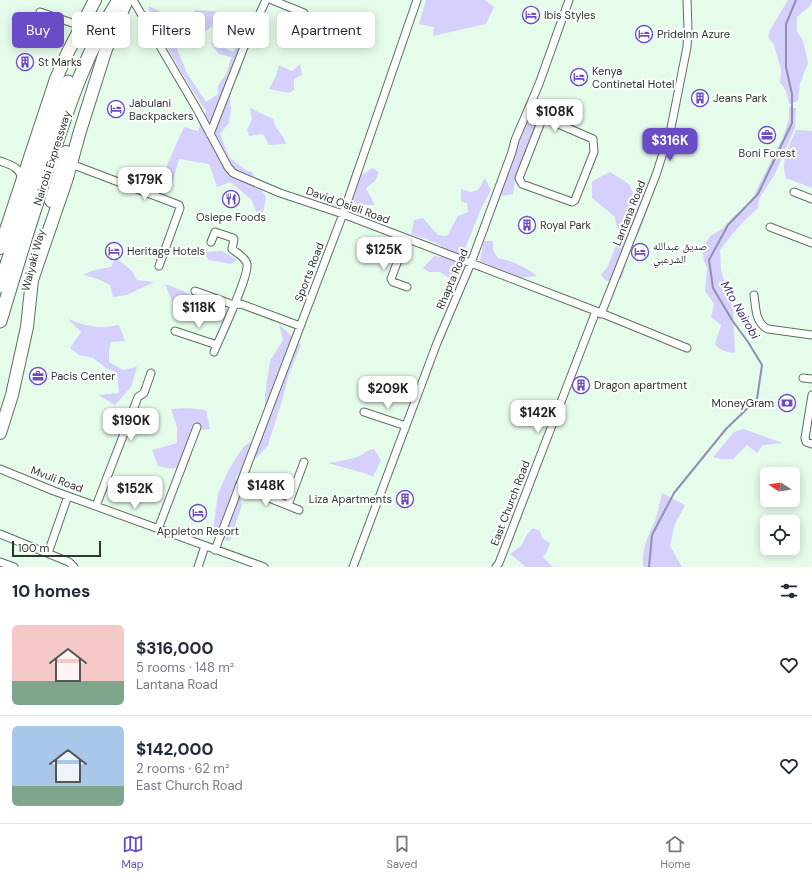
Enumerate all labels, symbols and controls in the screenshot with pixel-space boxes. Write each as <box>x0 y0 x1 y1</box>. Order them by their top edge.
hotel icon: Ibis Styles <box>521 5 541 25</box>
place label: Ibis Styles <box>544 8 596 22</box>
chip: Buy <box>12 12 64 48</box>
chip: Rent <box>72 12 130 48</box>
chip: Filters <box>138 12 205 48</box>
chip: New <box>213 12 269 48</box>
chip: Apartment <box>277 12 375 48</box>
hotel icon: PrideInn Azure <box>634 24 654 44</box>
place label: PrideInn Azure <box>657 27 730 41</box>
building icon: St Marks <box>15 52 35 72</box>
place label: St Marks <box>38 55 82 69</box>
place label: Kenya Continetal Hotel <box>592 64 674 91</box>
hotel icon: Kenya Continetal Hotel <box>569 67 589 87</box>
building icon: Jeans Park <box>690 88 710 108</box>
place label: Jeans Park <box>713 91 768 105</box>
place label: Jabulani Backpackers <box>129 96 194 123</box>
hotel icon: Jabulani Backpackers <box>106 99 126 119</box>
pin: $108K <box>527 99 583 133</box>
text: $108K <box>536 103 574 120</box>
street label: Nairobi Expressway <box>30 109 74 207</box>
office icon: Boni Forest <box>757 125 777 145</box>
pin: $316K <box>642 128 698 162</box>
text: $316K <box>651 132 689 149</box>
place label: Boni Forest <box>739 146 795 160</box>
pin: $179K <box>117 167 173 201</box>
text: $179K <box>127 171 163 188</box>
street label: Lantana Road <box>610 178 648 248</box>
street label: David Osieli Road <box>304 183 392 227</box>
restaurant icon: Osiepe Foods <box>221 189 241 209</box>
place label: Osiepe Foods <box>196 210 266 224</box>
building icon: Royal Park <box>517 215 537 235</box>
place label: Royal Park <box>540 218 592 232</box>
street label: Waiyaki Way <box>18 227 48 293</box>
pin: $125K <box>356 237 412 271</box>
place label: صديق عبدالله الشرعبي <box>653 239 707 268</box>
street label: Sports Road <box>291 240 327 304</box>
hotel icon: Heritage Hotels <box>104 241 124 261</box>
text: $125K <box>366 241 402 258</box>
hotel icon: صديق عبدالله الشرعبي <box>630 242 650 262</box>
place label: Heritage Hotels <box>127 244 205 258</box>
street label: Rhapta Road <box>433 247 471 311</box>
water label: Mto Nairobi <box>717 278 764 343</box>
pin: $118K <box>171 295 227 329</box>
text: $118K <box>182 299 216 316</box>
office icon: Pacis Center <box>28 366 48 386</box>
place label: Pacis Center <box>51 369 115 383</box>
building icon: Dragon apartment <box>571 375 591 395</box>
pin: $209K <box>360 376 416 410</box>
place label: Dragon apartment <box>594 378 687 392</box>
text: $209K <box>367 380 409 397</box>
bank icon: MoneyGram <box>777 393 797 413</box>
place label: MoneyGram <box>712 396 774 410</box>
pin: $142K <box>510 400 566 434</box>
text: $142K <box>519 404 557 421</box>
pin: $190K <box>103 408 159 442</box>
text: $190K <box>112 412 150 429</box>
street label: East Church Road <box>487 458 533 548</box>
street label: Mvuli Road <box>29 463 85 495</box>
north arrow <box>760 467 800 507</box>
map controls <box>760 467 800 555</box>
pin: $148K <box>238 473 294 507</box>
pin: $152K <box>107 476 163 510</box>
text: $148K <box>247 477 285 494</box>
text: $152K <box>117 480 153 497</box>
building icon: Liza Apartments <box>395 489 415 509</box>
place label: Liza Apartments <box>309 492 392 506</box>
hotel icon: Appleton Resort <box>188 503 208 523</box>
button: locate <box>760 515 800 555</box>
place label: Appleton Resort <box>157 524 239 538</box>
scale bar <box>12 539 101 558</box>
text: 100 m <box>18 541 49 555</box>
text: 10 homes <box>12 580 90 602</box>
icon: filters <box>778 580 800 602</box>
text: $316,000 <box>136 637 213 659</box>
icon: home <box>44 641 92 689</box>
icon: heart <box>778 654 800 676</box>
text: 5 rooms · 148 m² <box>136 659 234 676</box>
text: Lantana Road <box>136 676 218 693</box>
text: $142,000 <box>136 738 213 760</box>
icon: home <box>44 742 92 790</box>
icon: heart <box>778 755 800 777</box>
text: 2 rooms · 62 m² <box>136 760 229 777</box>
text: East Church Road <box>136 777 243 794</box>
tab: Map <box>121 833 144 871</box>
tab: Saved <box>387 833 417 871</box>
tab: Home <box>660 833 690 871</box>

